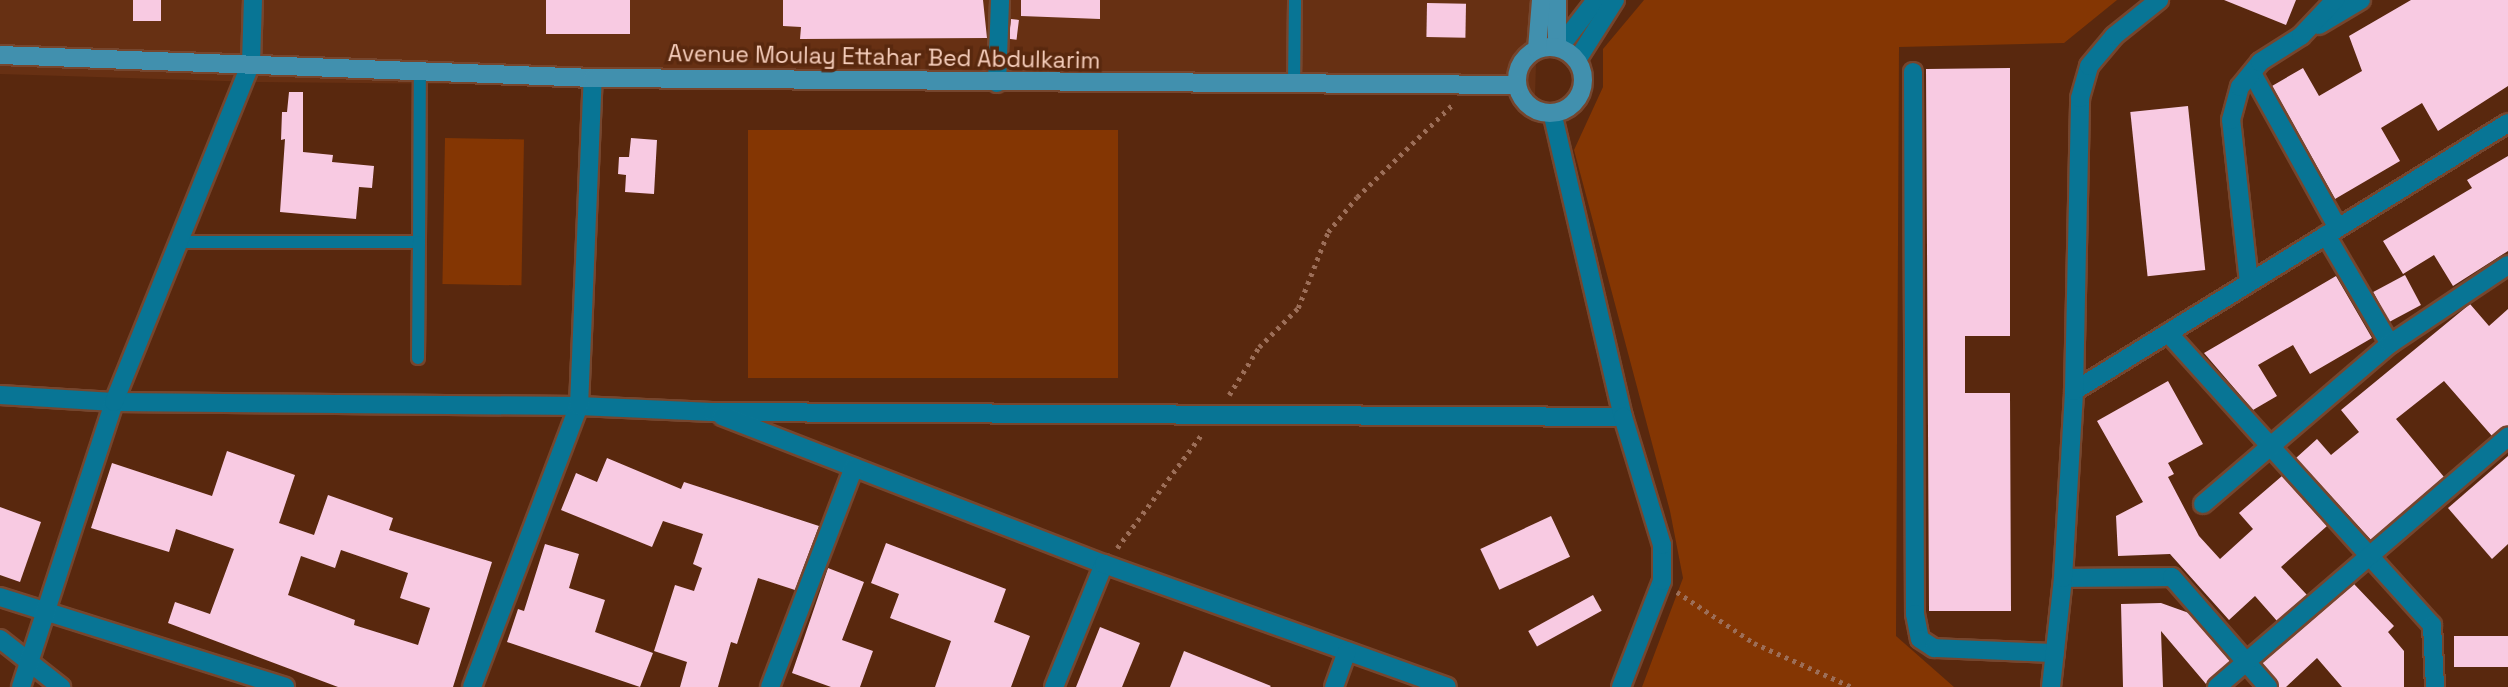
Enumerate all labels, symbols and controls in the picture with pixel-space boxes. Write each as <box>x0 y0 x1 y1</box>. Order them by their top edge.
street label: Avenue Moulay Ettahar Bed Abdulkarim <box>667 39 1101 75</box>

